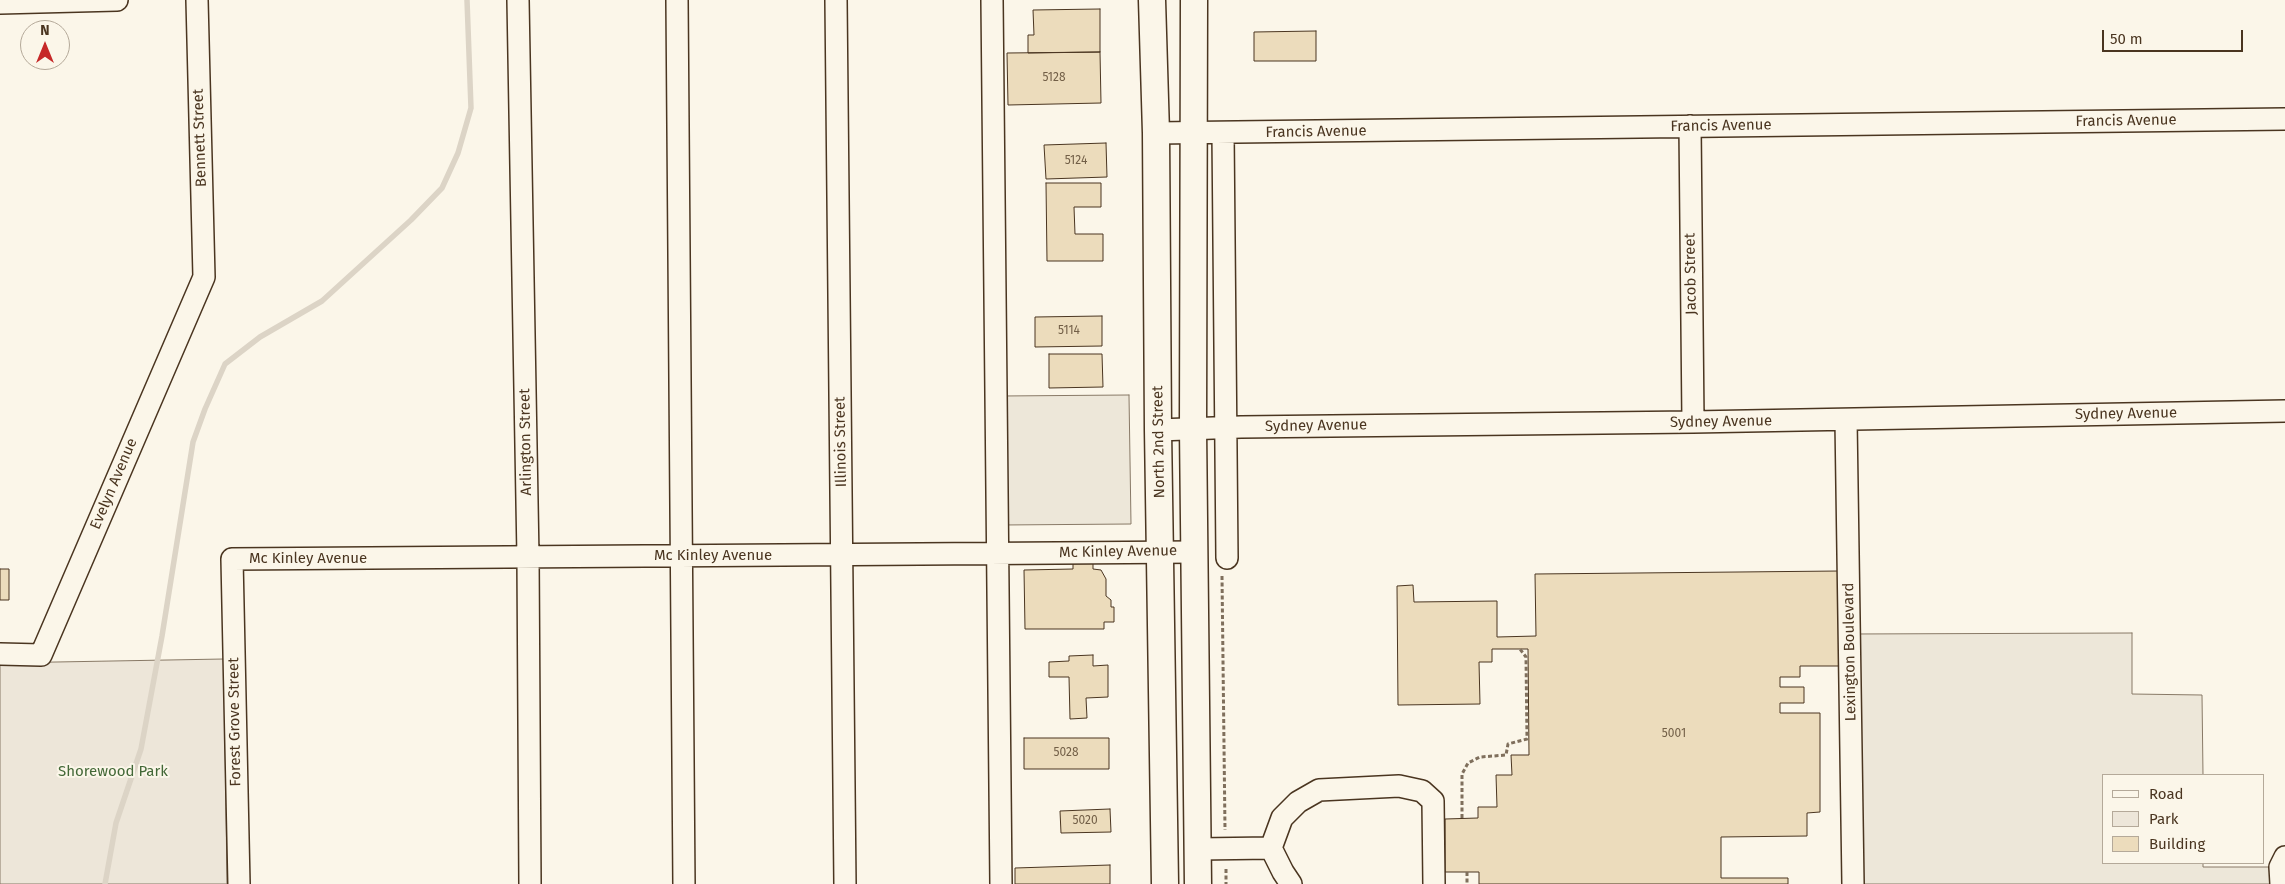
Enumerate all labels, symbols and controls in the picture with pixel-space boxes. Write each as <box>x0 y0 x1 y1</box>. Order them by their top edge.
north arrow <box>20 20 70 70</box>
scale bar <box>2105 20 2246 52</box>
text: N <box>40 22 50 39</box>
text: 50 m <box>2110 30 2143 48</box>
house number: 5128 <box>1042 71 1066 85</box>
street label: Bennett Street <box>189 88 211 188</box>
street label: Francis Avenue <box>2075 111 2177 131</box>
street label: Francis Avenue <box>1670 116 1772 136</box>
street label: Francis Avenue <box>1265 122 1367 142</box>
house number: 5124 <box>1065 154 1087 168</box>
street label: Jacob Street <box>1681 233 1701 315</box>
house number: 5114 <box>1058 324 1080 338</box>
street label: North 2nd Street <box>1149 385 1169 499</box>
street label: Arlington Street <box>516 388 536 496</box>
street label: Illinois Street <box>831 396 851 488</box>
street label: Sydney Avenue <box>2075 404 2177 424</box>
street label: Sydney Avenue <box>1670 412 1772 432</box>
street label: Sydney Avenue <box>1265 416 1367 436</box>
street label: Evelyn Avenue <box>87 436 141 532</box>
street label: Mc Kinley Avenue <box>1059 542 1177 562</box>
street label: Mc Kinley Avenue <box>654 547 772 565</box>
street label: Mc Kinley Avenue <box>249 550 367 568</box>
street label: Lexington Boulevard <box>1840 583 1860 721</box>
street label: Forest Grove Street <box>225 657 245 787</box>
house number: 5001 <box>1662 727 1686 741</box>
house number: 5028 <box>1053 746 1079 760</box>
park label: Shorewood Park <box>58 763 168 781</box>
legend <box>2102 774 2265 864</box>
text: Road <box>2149 785 2184 803</box>
text: Park <box>2149 810 2179 828</box>
house number: 5020 <box>1072 814 1098 828</box>
text: Building <box>2149 835 2205 853</box>

